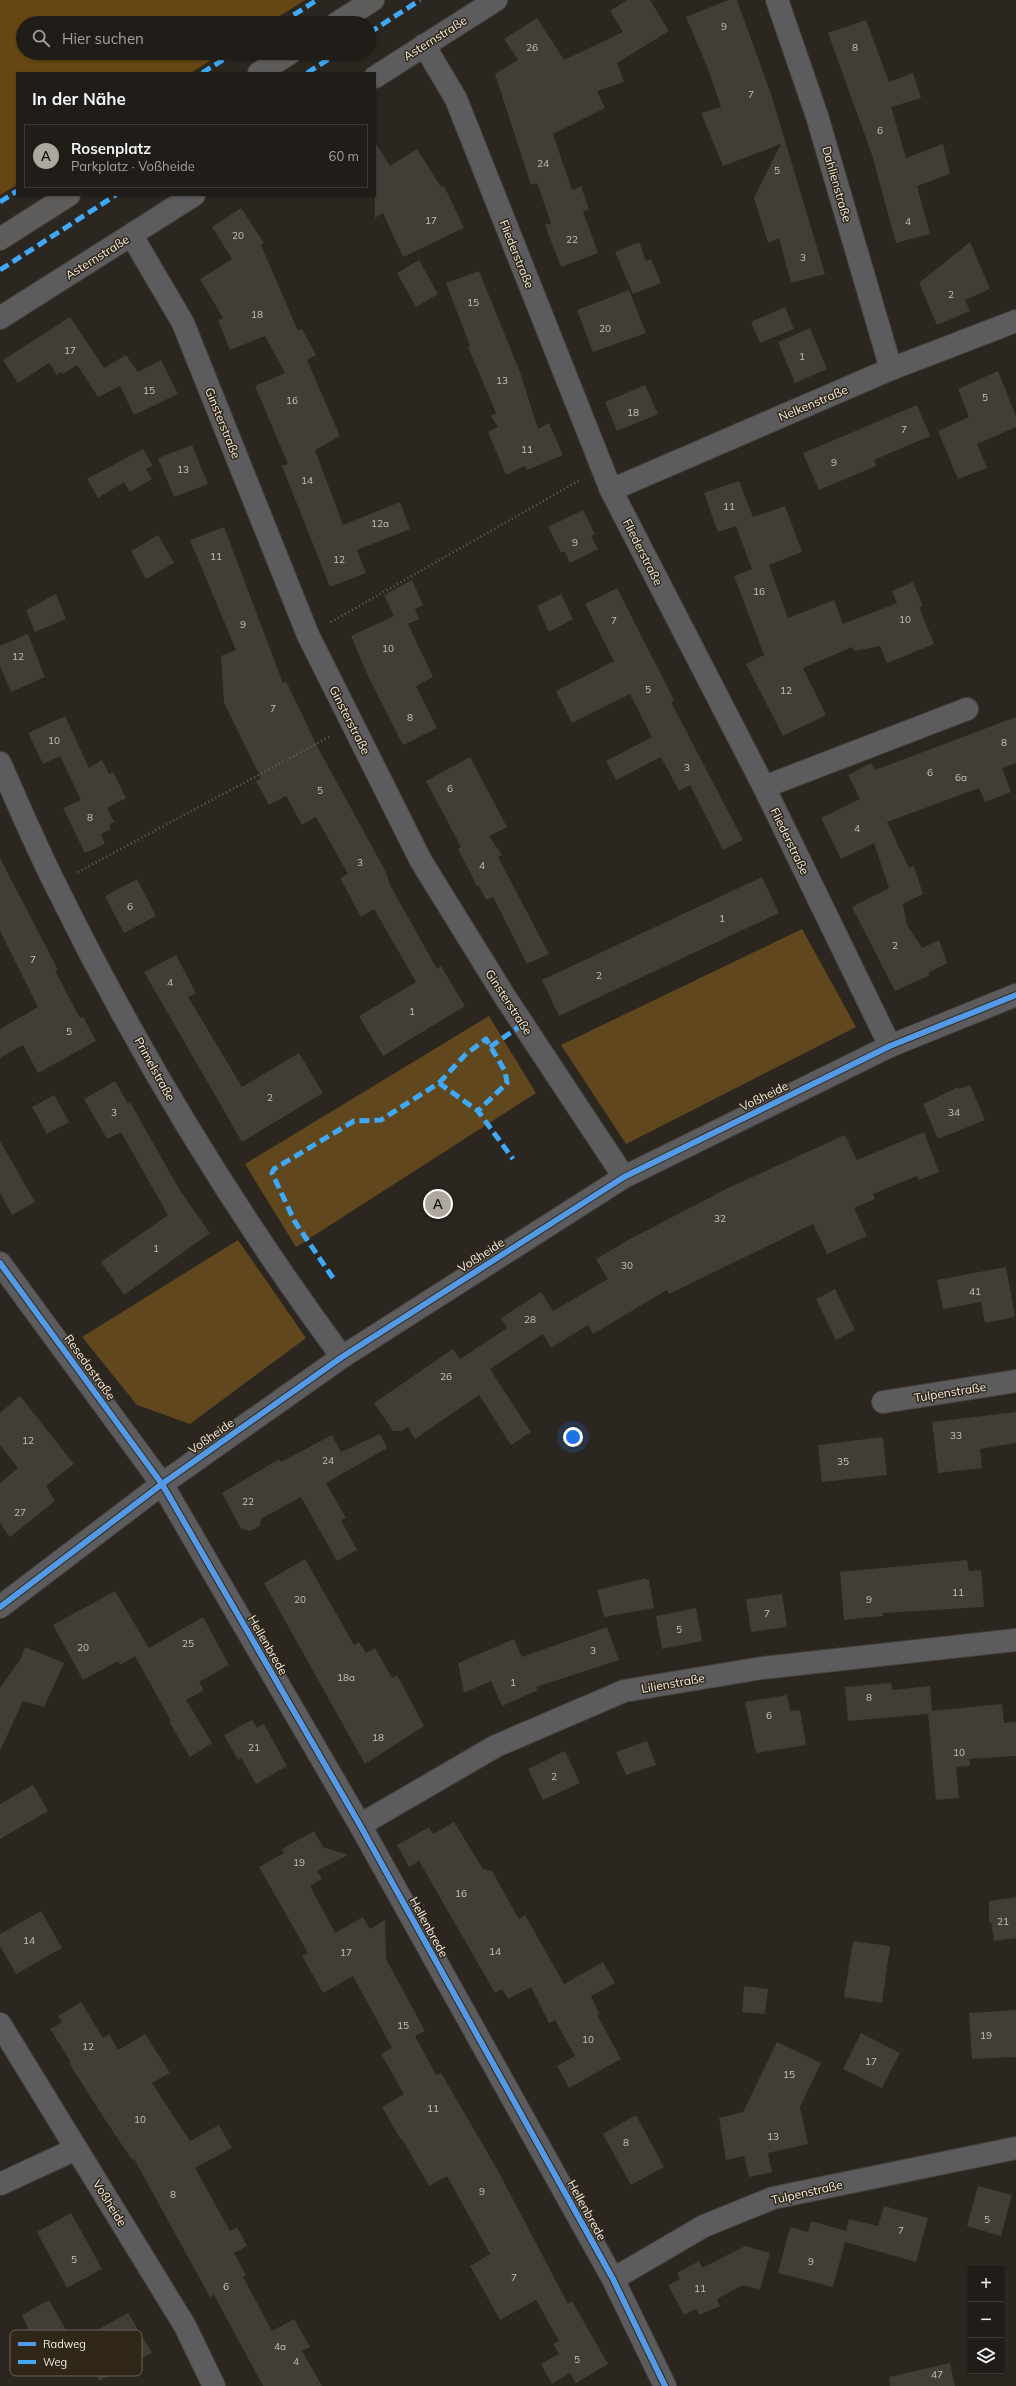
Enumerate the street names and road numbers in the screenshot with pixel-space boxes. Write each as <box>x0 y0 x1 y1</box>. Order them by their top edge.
street label: Asternstraße <box>400 12 470 64</box>
street label: Dahlienstraße <box>819 144 855 224</box>
street label: Fliederstraße <box>496 217 538 291</box>
street label: Asternstraße <box>62 231 132 283</box>
street label: Nelkenstraße <box>776 382 850 424</box>
street label: Ginsterstraße <box>202 385 244 461</box>
street label: Fliederstraße <box>620 516 666 588</box>
street label: Ginsterstraße <box>326 683 374 757</box>
street label: Fliederstraße <box>767 805 813 877</box>
street label: Ginsterstraße <box>482 966 536 1038</box>
street label: Primelstraße <box>131 1035 179 1103</box>
street label: Voßheide <box>737 1078 791 1114</box>
street label: Voßheide <box>455 1234 507 1276</box>
street label: Resedastraße <box>61 1331 119 1403</box>
street label: Tulpenstraße <box>913 1379 987 1405</box>
street label: Voßheide <box>185 1415 237 1457</box>
street label: Hellenbrede <box>245 1612 291 1678</box>
street label: Lilienstraße <box>640 1670 706 1696</box>
street label: Hellenbrede <box>406 1894 452 1960</box>
street label: Voßheide <box>90 2177 130 2229</box>
street label: Hellenbrede <box>564 2177 610 2243</box>
street label: Tulpenstraße <box>770 2177 844 2207</box>

